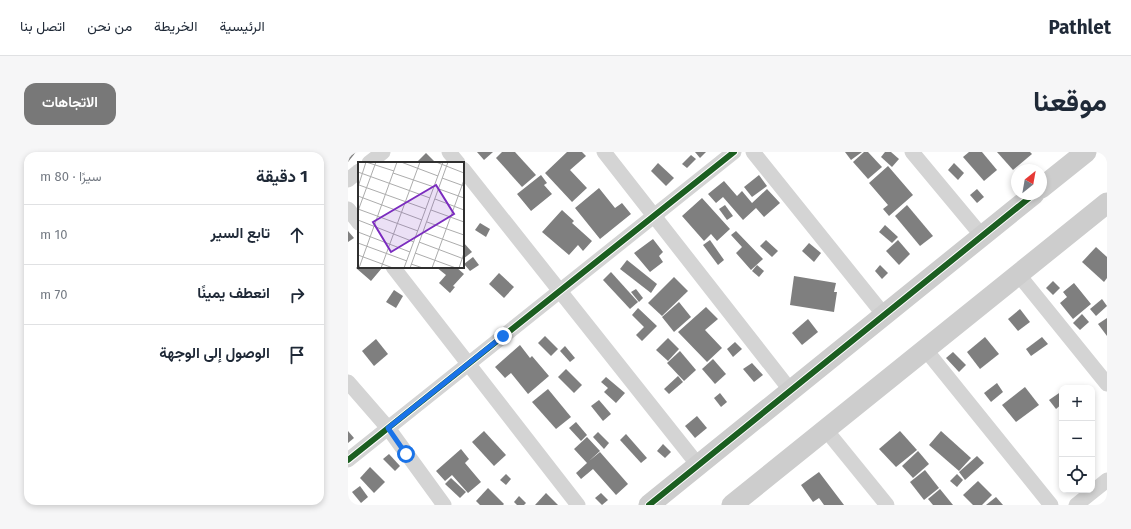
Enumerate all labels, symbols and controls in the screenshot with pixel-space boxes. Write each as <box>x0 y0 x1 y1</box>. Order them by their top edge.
text: Pathlet <box>1049 16 1111 39</box>
text: اتصل بنا <box>20 18 65 35</box>
text: من نحن <box>87 18 132 35</box>
text: الخريطة <box>154 18 197 35</box>
text: الرئيسية <box>219 18 265 35</box>
button: الاتجاهات <box>24 83 116 125</box>
text: موقعنا <box>1033 85 1107 118</box>
inset map <box>358 162 464 268</box>
north arrow <box>1011 164 1047 200</box>
text: 1 دقيقة <box>256 166 308 187</box>
text: سيرًا · 80 m <box>40 169 102 184</box>
text: تابع السير <box>211 224 270 242</box>
icon: ahead <box>286 224 308 246</box>
text: 10 m <box>40 227 68 242</box>
text: انعطف يمينًا <box>197 284 270 302</box>
icon: right <box>286 284 308 306</box>
text: 70 m <box>40 287 67 302</box>
route end <box>494 327 512 345</box>
text: الوصول إلى الوجهة <box>159 344 270 362</box>
icon: arrive <box>286 344 308 366</box>
map controls <box>1059 385 1095 493</box>
button: + <box>1059 385 1095 421</box>
button: − <box>1059 421 1095 457</box>
route start <box>397 445 415 463</box>
button: locate <box>1059 457 1095 493</box>

